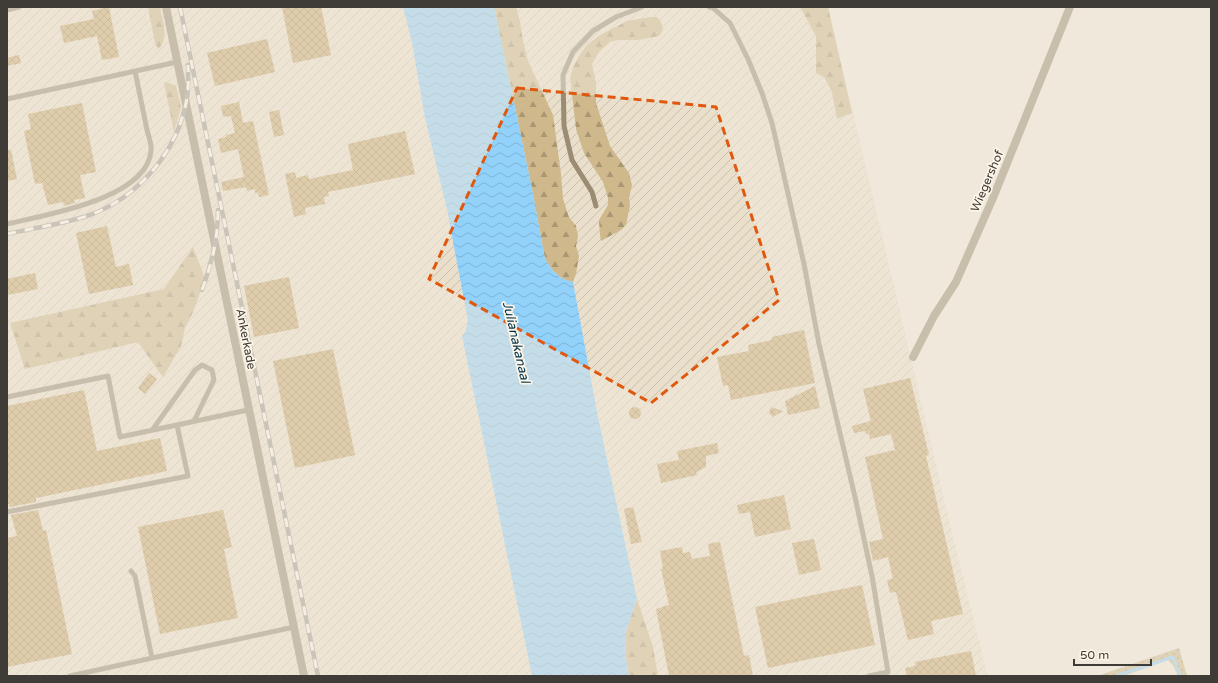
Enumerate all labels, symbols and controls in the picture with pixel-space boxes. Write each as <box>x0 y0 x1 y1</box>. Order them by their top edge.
street label: Wiegershof <box>968 148 1006 214</box>
water label: Julianakanaal <box>499 300 534 386</box>
street label: Ankerkade <box>233 307 259 371</box>
scale bar <box>1074 641 1151 667</box>
text: 50 m <box>1080 648 1109 662</box>

